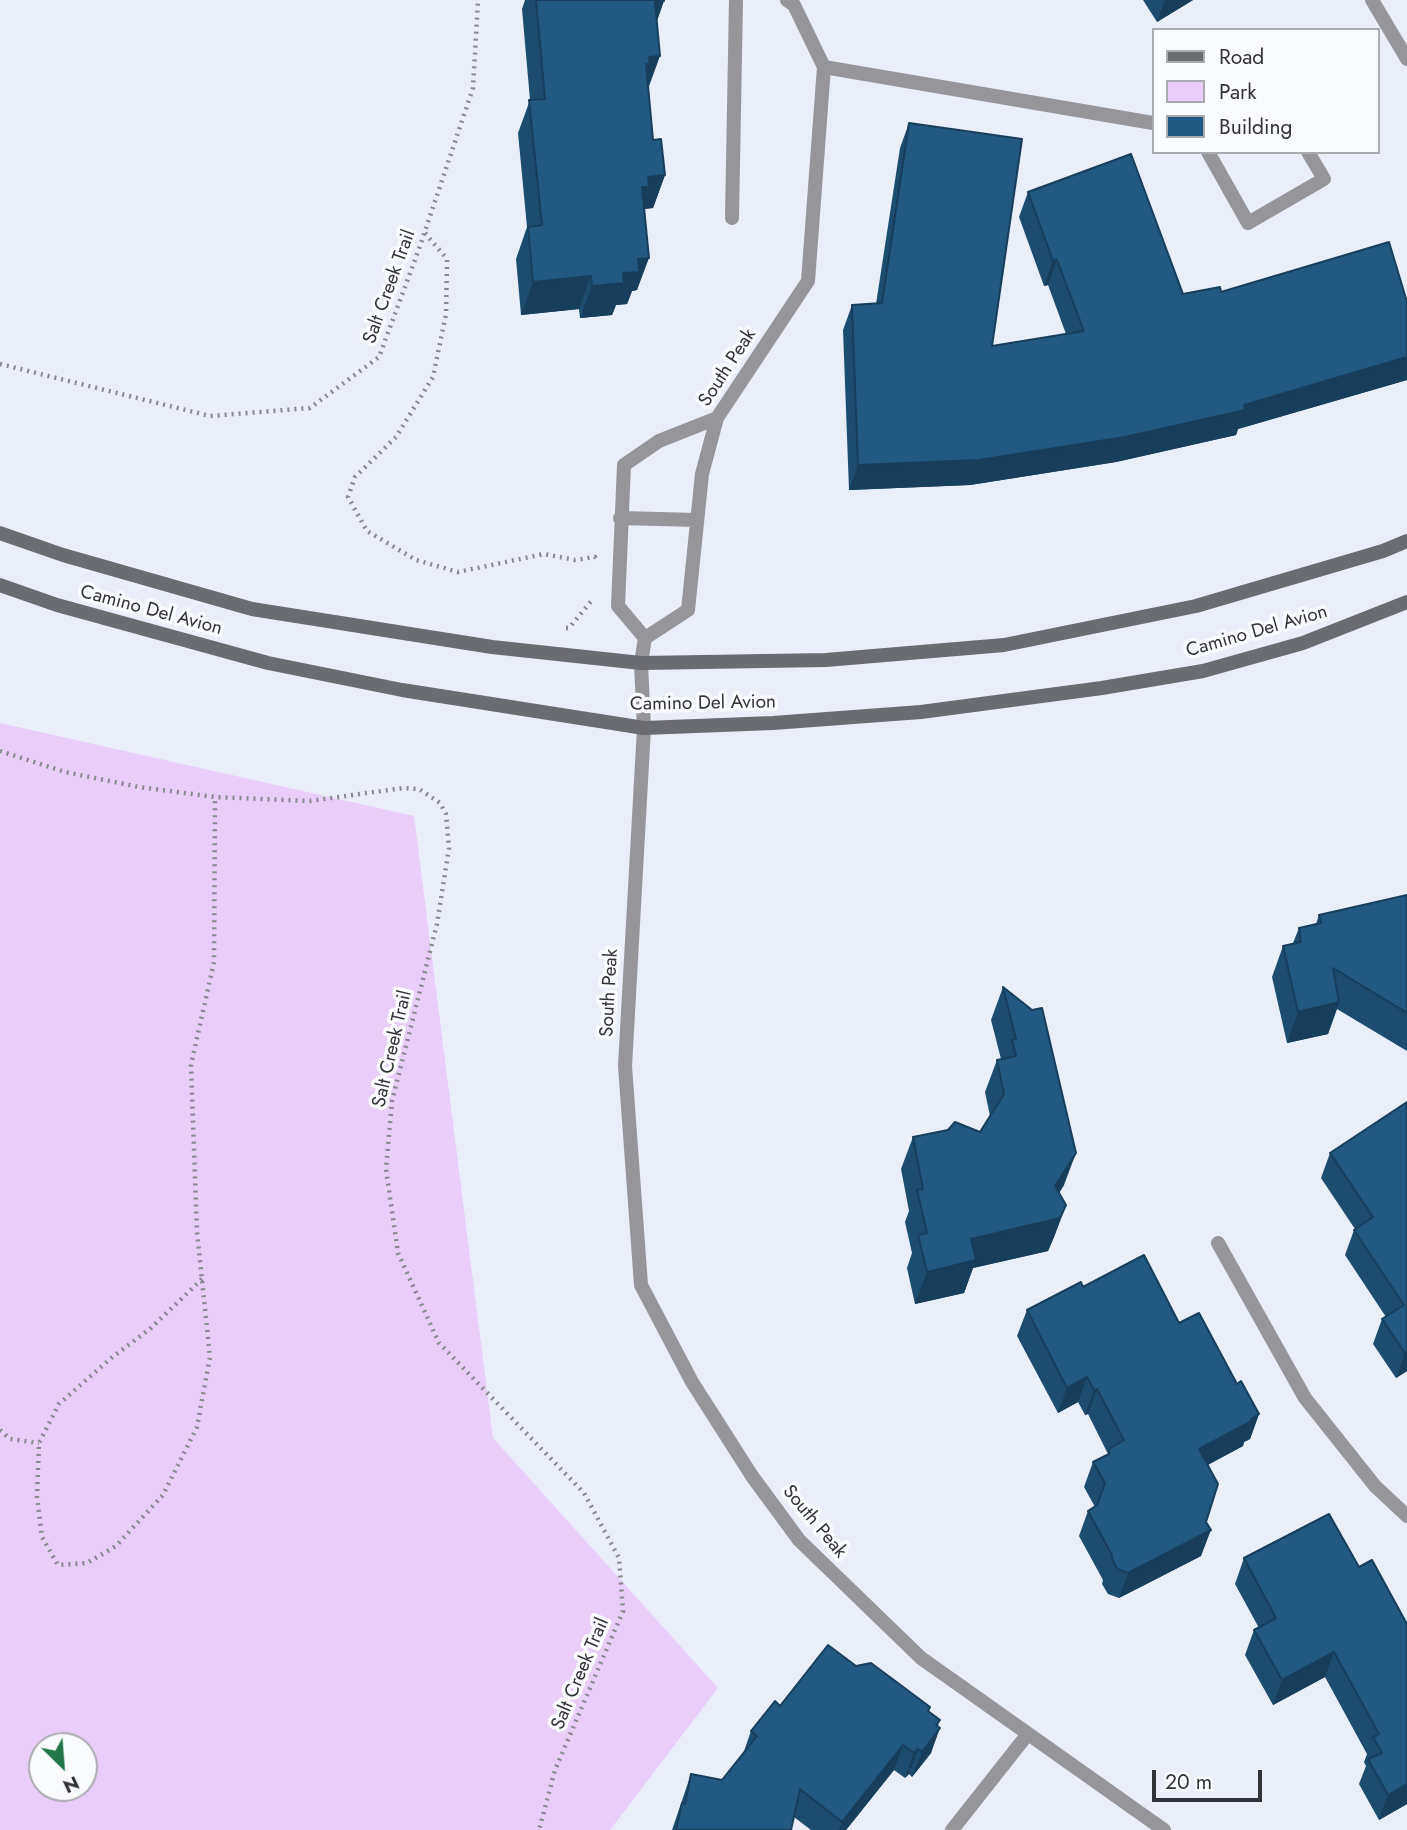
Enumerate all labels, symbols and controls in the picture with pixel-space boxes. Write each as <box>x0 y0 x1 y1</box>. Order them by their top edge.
legend <box>1152 28 1379 154</box>
text: Road <box>1219 42 1264 72</box>
text: Park <box>1219 77 1256 107</box>
text: Building <box>1219 112 1292 142</box>
street label: Salt Creek Trail <box>359 227 421 347</box>
street label: South Peak <box>694 325 762 411</box>
street label: Camino Del Avion <box>78 581 224 641</box>
street label: Camino Del Avion <box>1184 601 1330 663</box>
street label: Camino Del Avion <box>630 691 776 717</box>
street label: South Peak <box>596 948 624 1038</box>
street label: Salt Creek Trail <box>368 988 418 1110</box>
street label: South Peak <box>777 1481 851 1563</box>
street label: Salt Creek Trail <box>547 1615 615 1733</box>
north arrow <box>28 1732 98 1802</box>
scale bar <box>1155 1756 1265 1800</box>
text: 20 m <box>1165 1767 1212 1797</box>
text: N <box>59 1769 84 1800</box>

